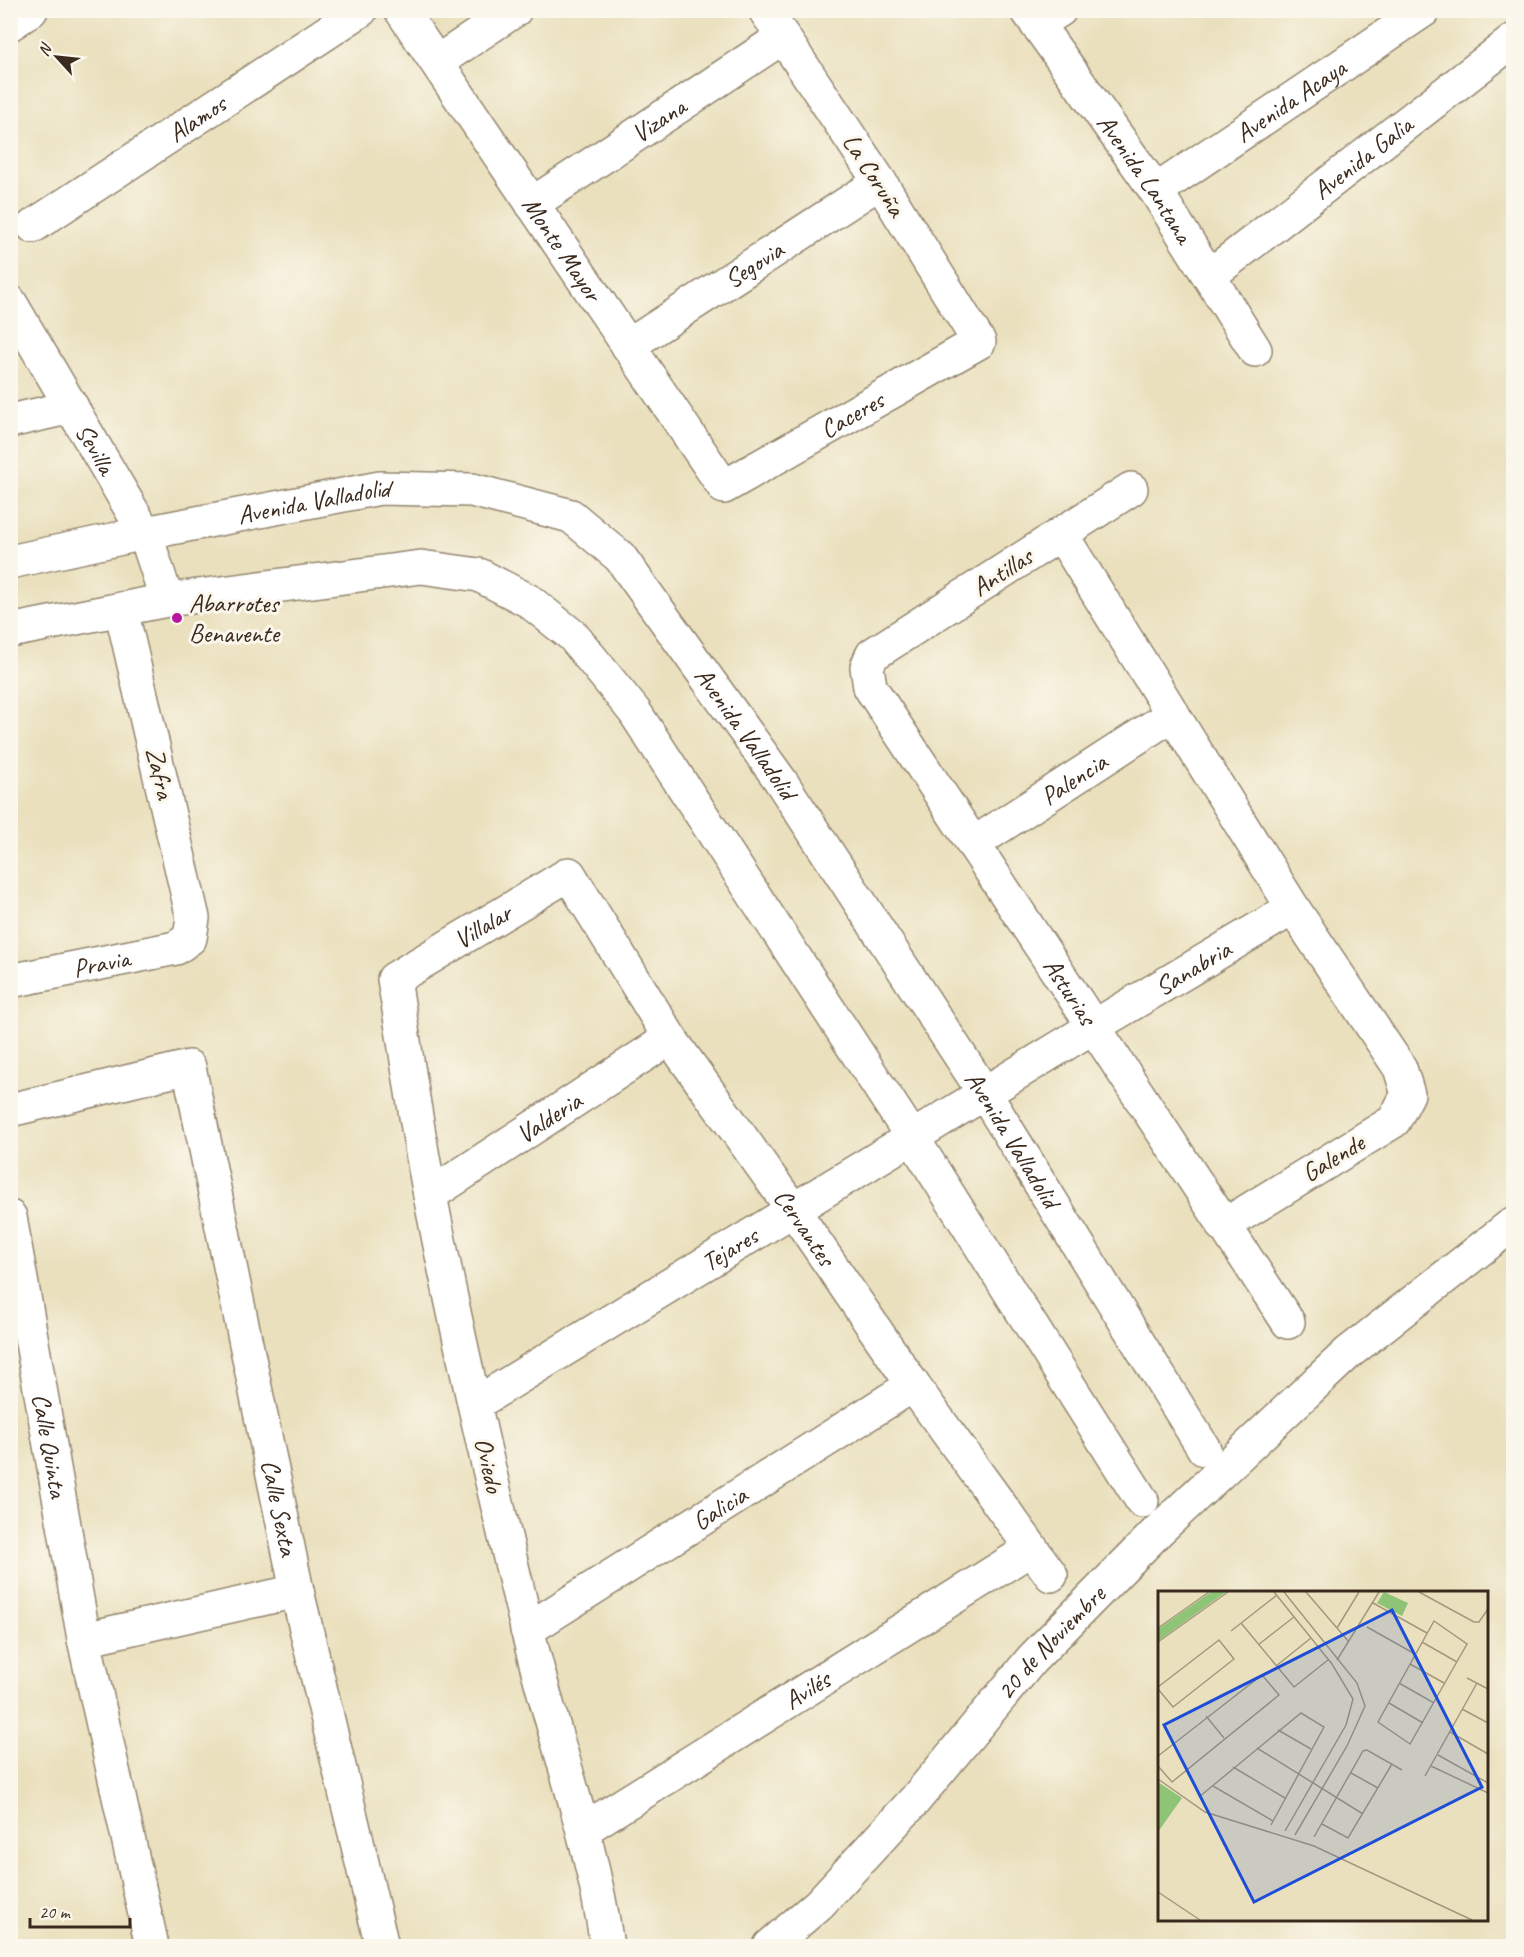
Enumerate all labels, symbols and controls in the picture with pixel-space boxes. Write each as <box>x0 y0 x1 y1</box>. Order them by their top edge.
north arrow <box>27 27 87 87</box>
text: N <box>33 39 57 60</box>
street label: Avenida Acaya <box>1228 50 1353 149</box>
street label: Alamos <box>161 86 234 149</box>
street label: Vizana <box>625 89 694 150</box>
street label: Avenida Lantana <box>1090 107 1202 251</box>
street label: Avenida Galia <box>1306 107 1421 206</box>
street label: La Coruña <box>835 127 914 224</box>
street label: Monte Mayor <box>515 190 611 310</box>
street label: Segovia <box>718 232 791 295</box>
street label: Caceres <box>814 382 891 446</box>
street label: Sevilla <box>68 417 125 482</box>
street label: Avenida Valladolid <box>235 471 394 531</box>
street label: Antillas <box>965 539 1040 604</box>
place label: Abarrotes Benavente <box>189 587 281 650</box>
marker: Abarrotes Benavente <box>170 611 184 625</box>
street label: Avenida Valladolid <box>688 660 806 808</box>
street label: Zafra <box>138 744 182 803</box>
street label: Palencia <box>1034 744 1115 812</box>
street label: Villalar <box>448 895 519 956</box>
street label: Sanabria <box>1149 931 1238 1003</box>
street label: Pravia <box>70 941 135 985</box>
street label: Asturias <box>1036 951 1105 1033</box>
street label: Avenida Valladolid <box>958 1065 1069 1217</box>
street label: Valderia <box>510 1083 589 1151</box>
street label: Galende <box>1296 1126 1372 1189</box>
street label: Cervantes <box>767 1182 844 1274</box>
street label: Tejares <box>695 1218 766 1279</box>
street label: Calle Quinta <box>25 1391 76 1502</box>
street label: Oviedo <box>467 1434 512 1497</box>
street label: Calle Sexta <box>254 1457 306 1560</box>
street label: Galicia <box>686 1477 755 1537</box>
street label: 20 de Noviembre <box>989 1577 1113 1706</box>
inset map <box>1158 1591 1488 1921</box>
street label: Avilés <box>777 1662 838 1717</box>
scale bar <box>30 1891 130 1929</box>
text: 20 m <box>39 1901 72 1923</box>

